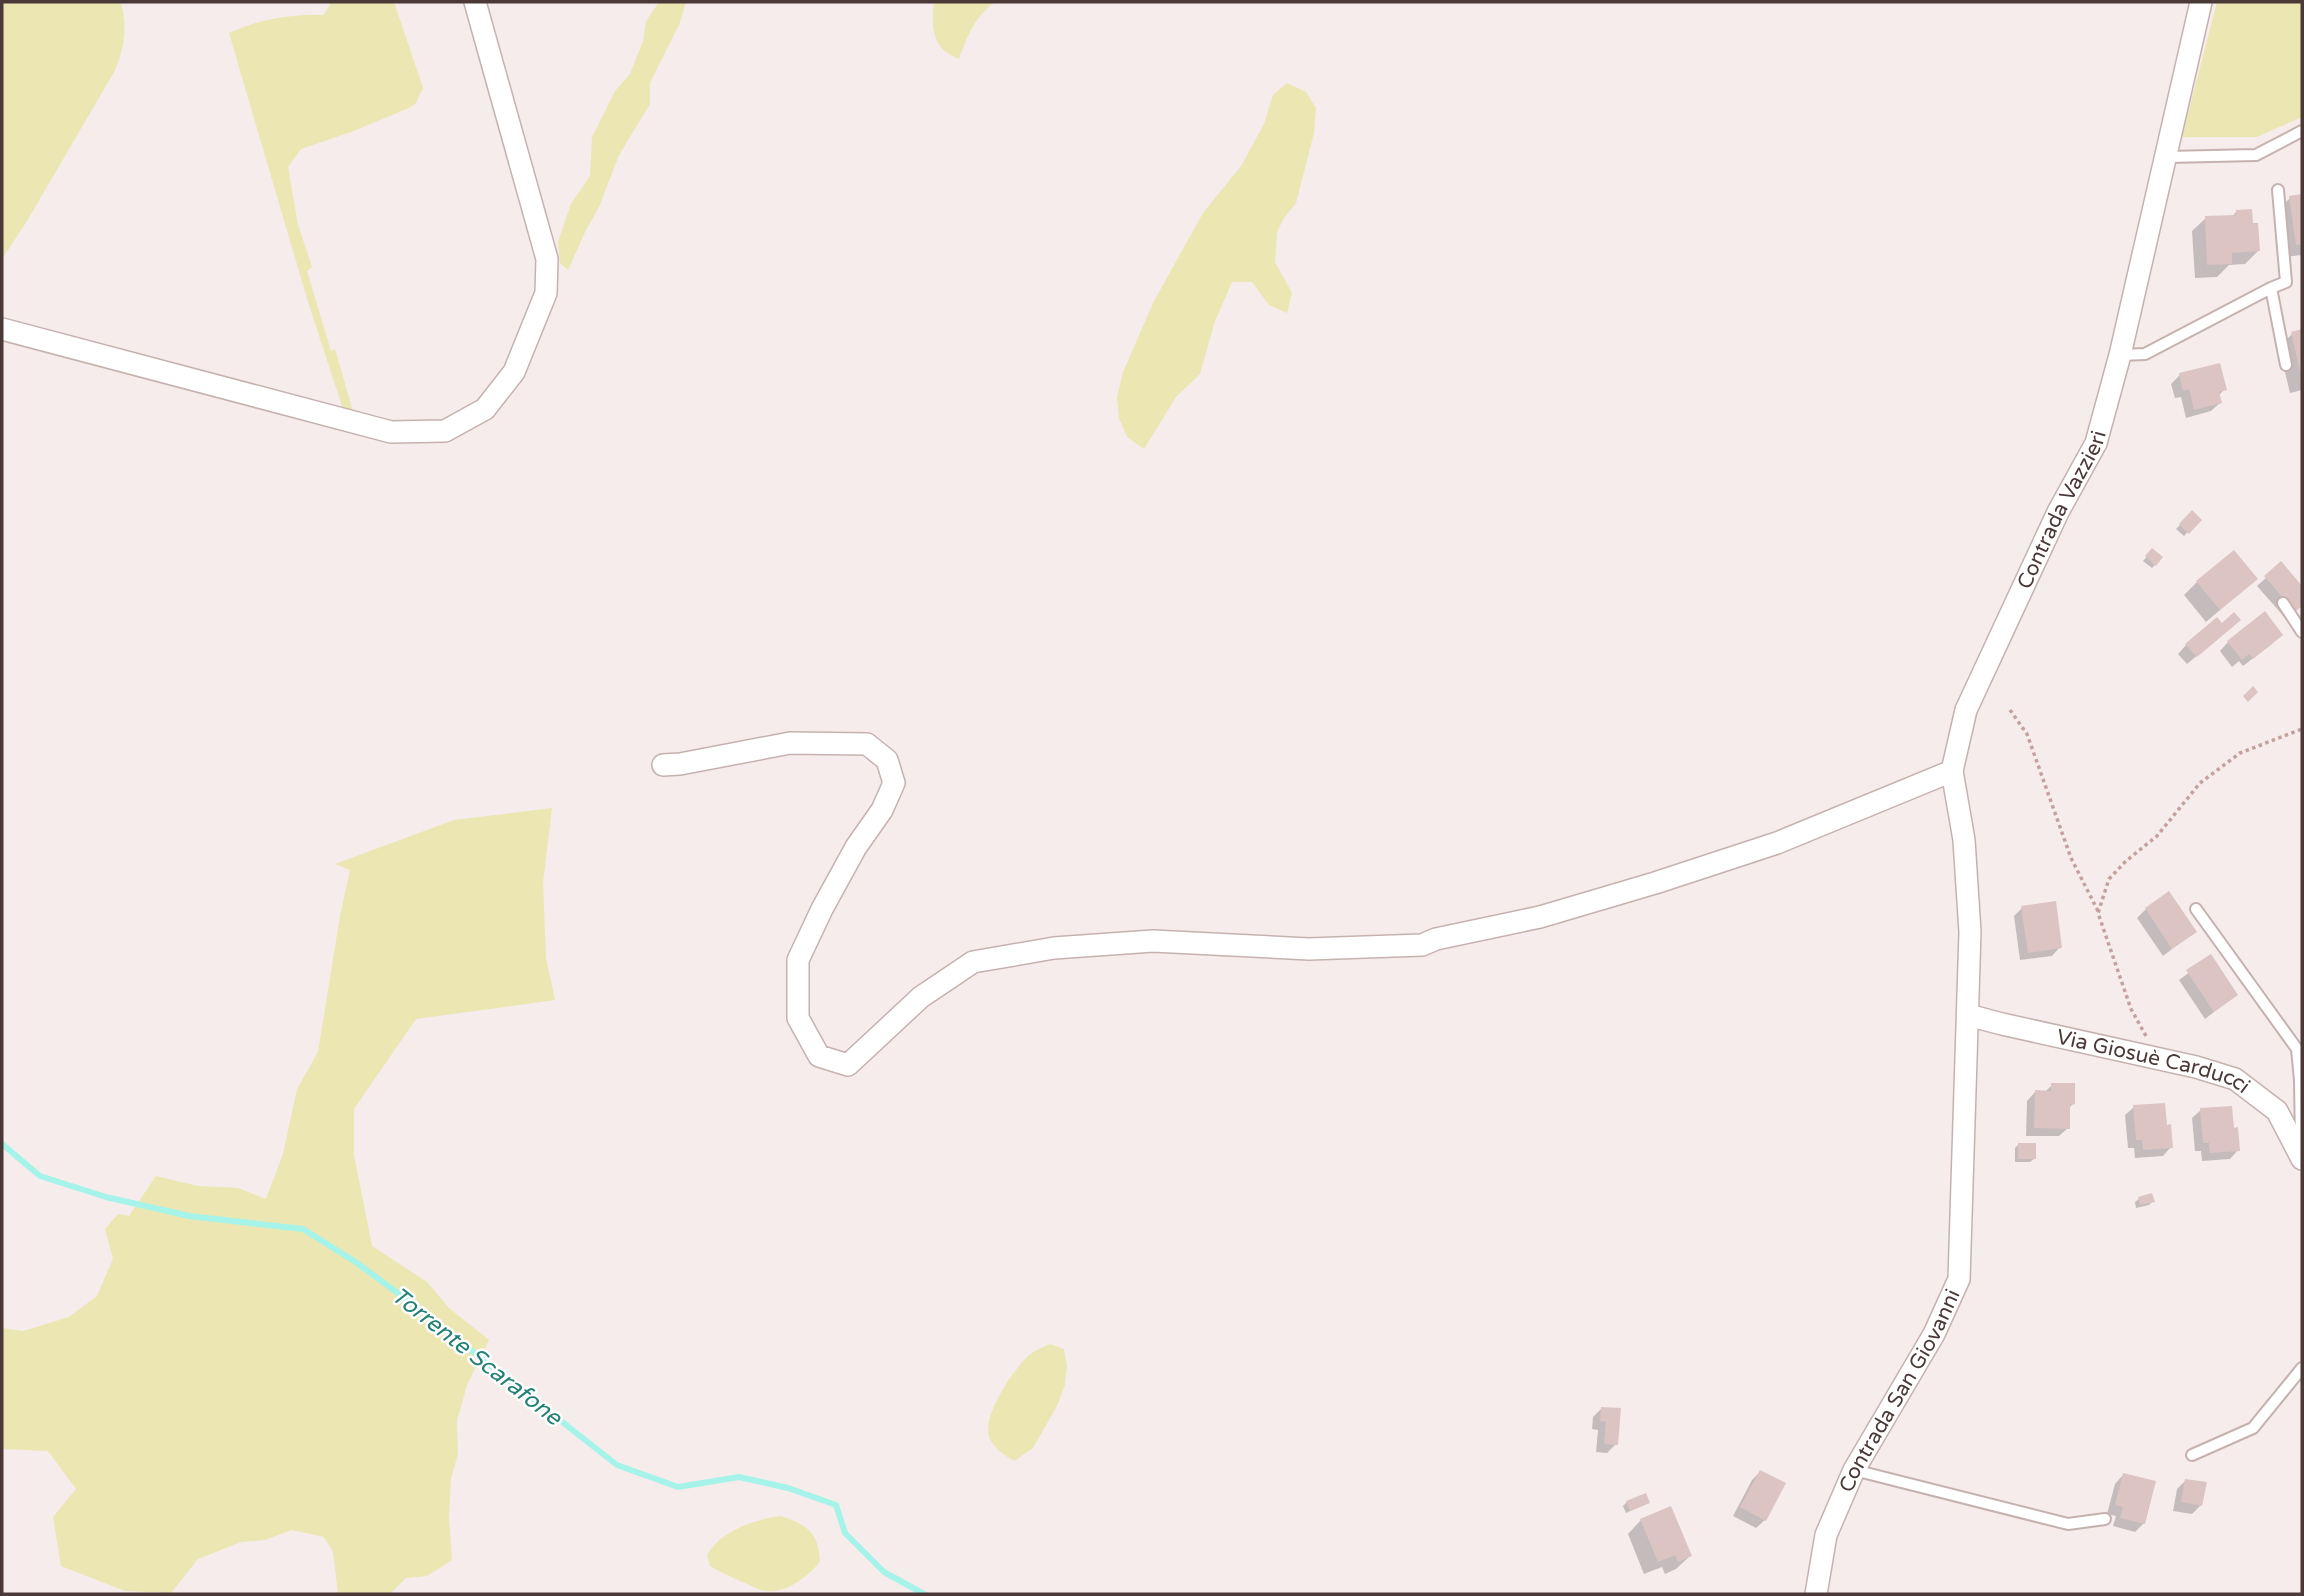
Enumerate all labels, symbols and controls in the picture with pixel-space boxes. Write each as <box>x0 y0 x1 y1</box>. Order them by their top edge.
street label: Contrada Vazzieri <box>2012 428 2112 593</box>
street label: Via Giosuè Carducci <box>2054 1024 2255 1099</box>
water label: Torrente Scarafone <box>386 1282 569 1433</box>
street label: Contrada San Giovanni <box>1834 1285 1966 1496</box>

